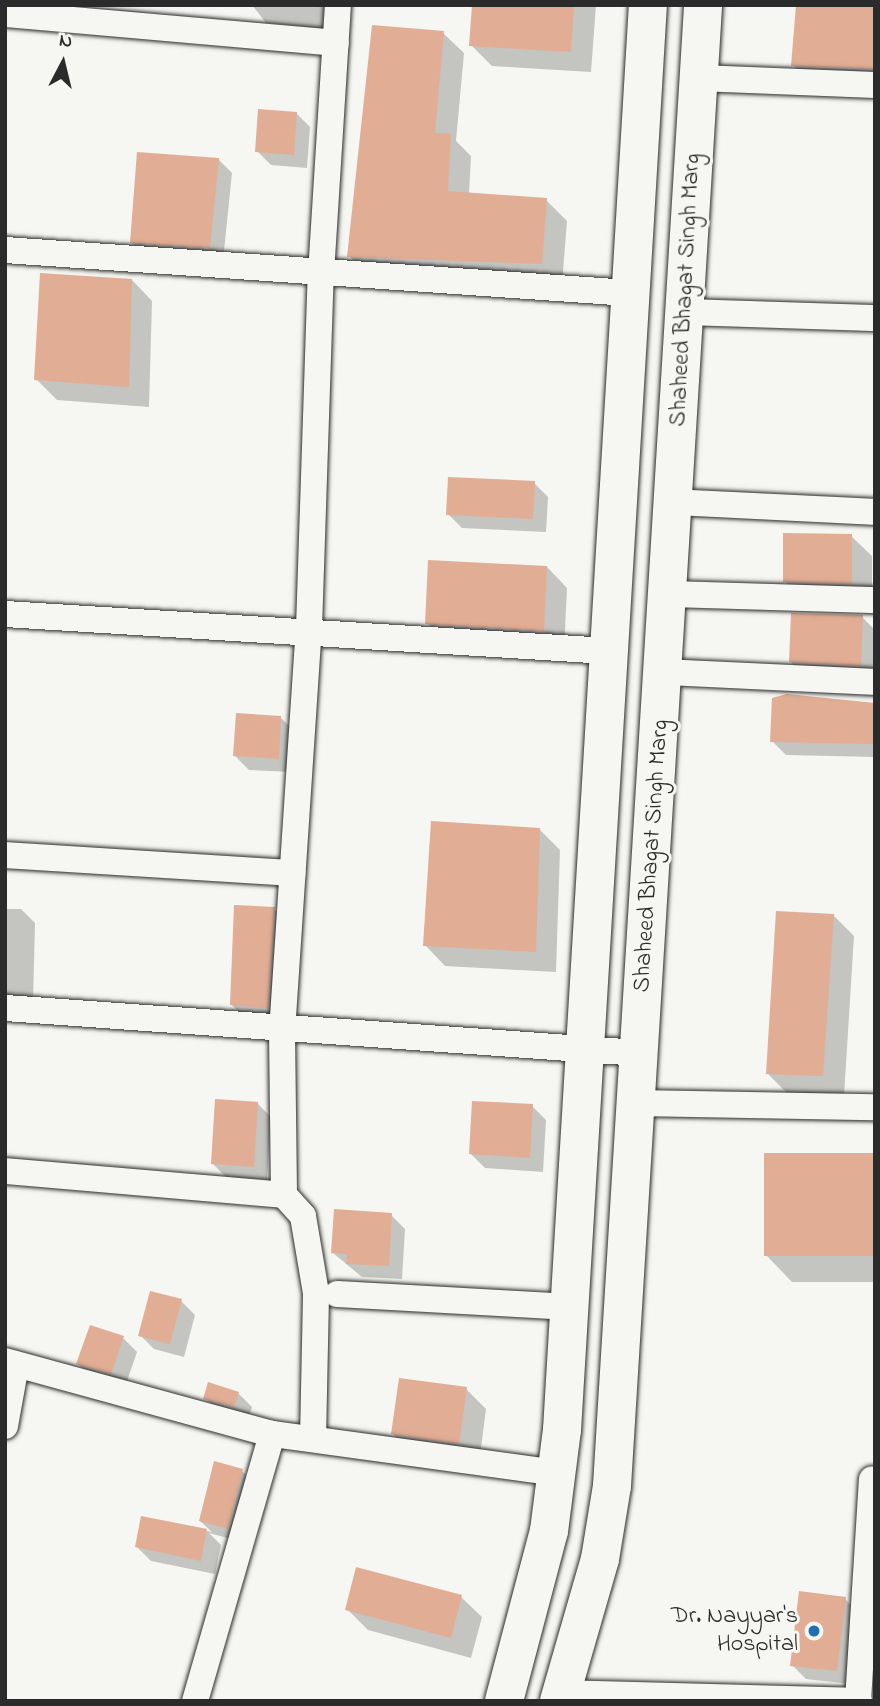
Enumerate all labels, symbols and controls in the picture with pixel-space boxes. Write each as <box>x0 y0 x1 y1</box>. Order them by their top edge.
text: N <box>58 27 74 56</box>
north arrow <box>28 28 98 98</box>
street label: Shaheed Bhagat Singh Marg <box>664 153 708 427</box>
street label: Shaheed Bhagat Singh Marg <box>628 719 676 993</box>
place label: Dr. Nayyar's Hospital <box>671 1603 798 1659</box>
marker: Dr. Nayyar's Hospital <box>804 1621 824 1641</box>

